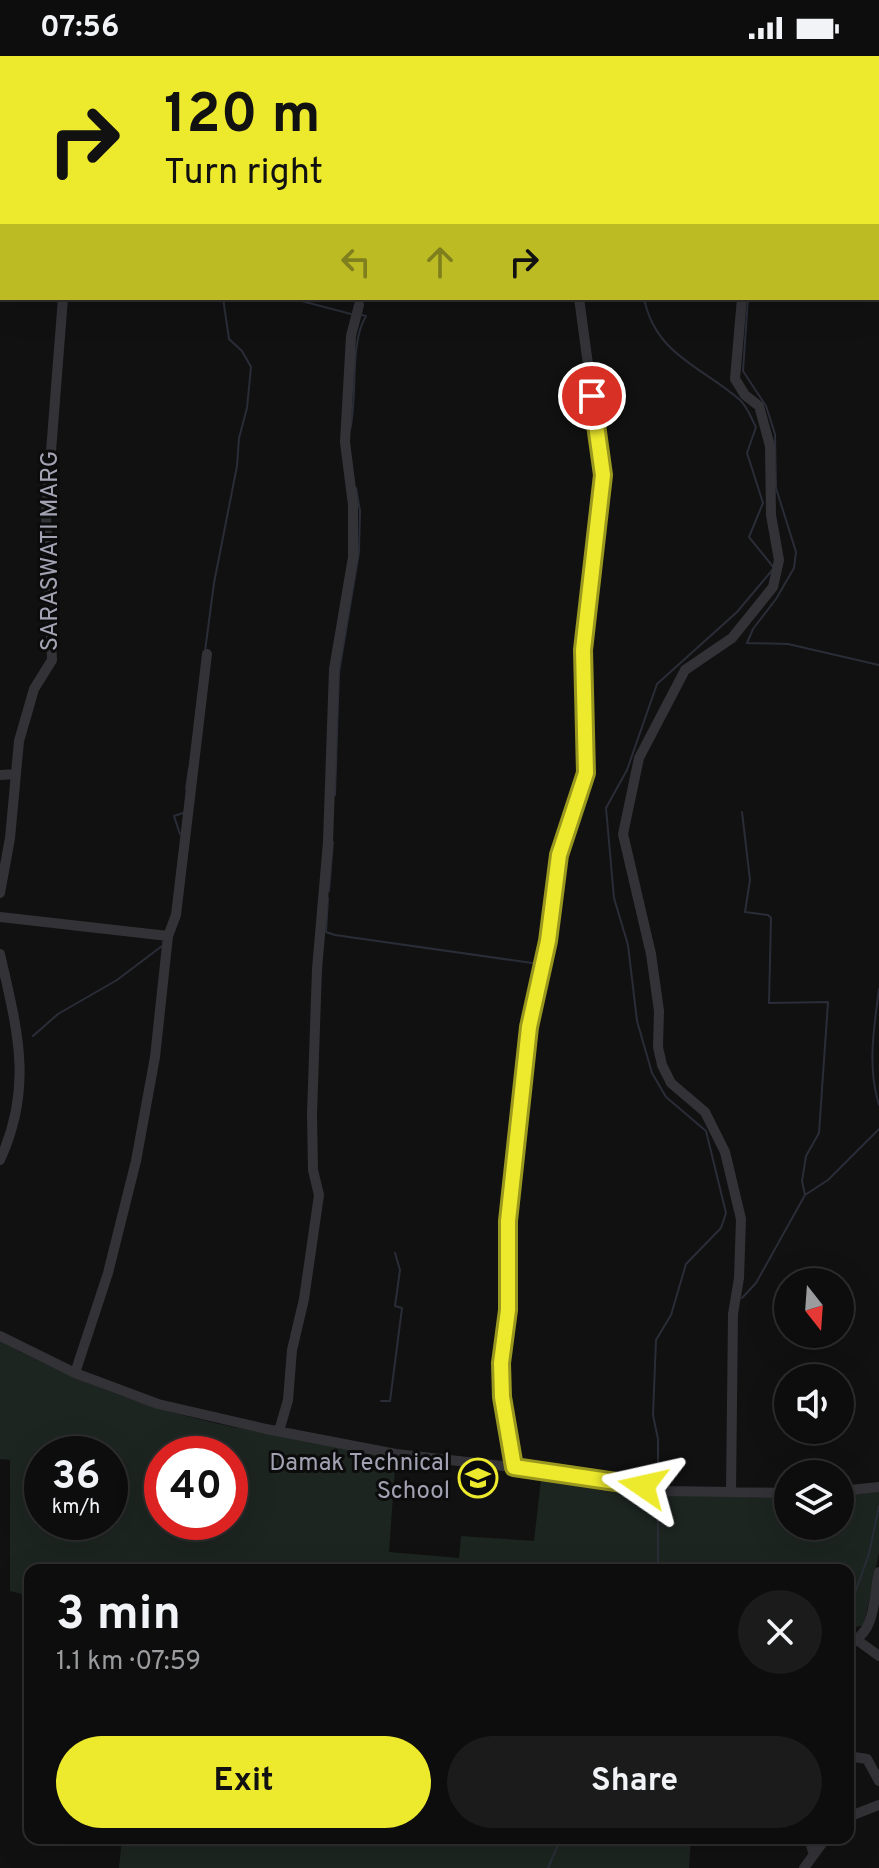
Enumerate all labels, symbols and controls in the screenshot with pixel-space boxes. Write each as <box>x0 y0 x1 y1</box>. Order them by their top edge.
text: 07:56 <box>40 10 119 47</box>
text: 120 m <box>164 82 321 152</box>
icon: right <box>32 88 136 192</box>
text: Turn right <box>164 151 323 197</box>
icon: left <box>334 240 378 284</box>
icon: ahead <box>418 240 462 284</box>
icon: right <box>502 240 546 284</box>
pin <box>558 362 626 430</box>
icon: arrive <box>570 374 614 418</box>
street label: SARASWATI MARG <box>36 451 66 651</box>
north arrow <box>774 1268 854 1348</box>
map controls <box>774 1268 854 1540</box>
button: sound <box>774 1364 854 1444</box>
speed limit sign: 40 <box>144 1436 248 1540</box>
position arrow <box>601 1444 685 1528</box>
place label: Damak Technical School <box>269 1449 450 1507</box>
text: 36 <box>52 1453 100 1503</box>
school or university icon: Damak Technical School <box>457 1457 499 1499</box>
button: layers <box>774 1460 854 1540</box>
text: km/h <box>52 1495 100 1521</box>
text: 3 min <box>56 1586 181 1646</box>
button: close <box>738 1590 822 1674</box>
text: 1.1 km · 07:59 <box>56 1646 201 1679</box>
button: Exit <box>56 1736 431 1828</box>
button: Share <box>447 1736 822 1828</box>

